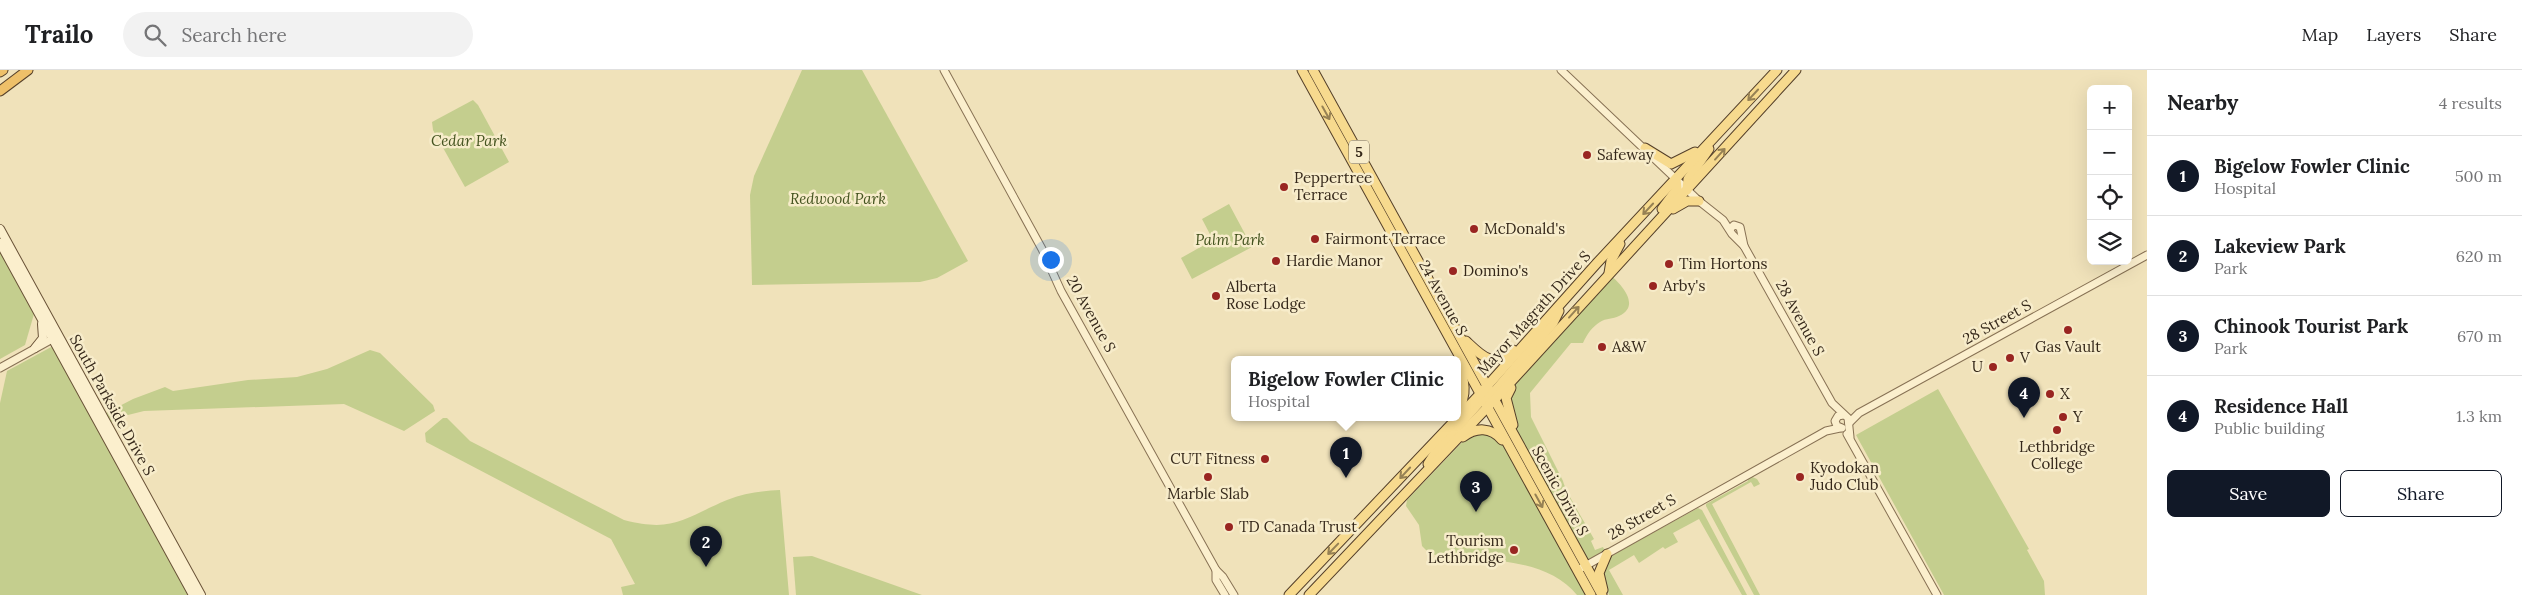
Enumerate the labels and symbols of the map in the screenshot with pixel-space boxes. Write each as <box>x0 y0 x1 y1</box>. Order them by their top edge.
one-way arrow <box>1747 89 1759 102</box>
one-way arrow <box>1321 105 1331 119</box>
park label: Cedar Park <box>431 131 507 150</box>
road number: 5 <box>1349 140 1369 164</box>
place label: Safeway <box>1597 145 1654 164</box>
one-way arrow <box>1714 147 1726 160</box>
marker: Safeway <box>1581 149 1593 161</box>
place label: Peppertree Terrace <box>1294 168 1372 204</box>
marker: Peppertree Terrace <box>1278 181 1290 193</box>
park label: Redwood Park <box>790 189 886 208</box>
one-way arrow <box>1642 202 1654 215</box>
place label: McDonald's <box>1484 219 1565 238</box>
marker: McDonald's <box>1468 223 1480 235</box>
place label: Fairmont Terrace <box>1325 229 1446 248</box>
park label: Palm Park <box>1195 230 1265 249</box>
marker: Fairmont Terrace <box>1309 233 1321 245</box>
your location <box>1038 247 1064 273</box>
street label: Mayor Magrath Drive S <box>1473 247 1595 379</box>
place label: Hardie Manor <box>1286 251 1383 270</box>
place label: Tim Hortons <box>1679 254 1768 273</box>
marker: Hardie Manor <box>1270 255 1282 267</box>
street label: 24 Avenue S <box>1415 257 1472 339</box>
marker: Tim Hortons <box>1663 258 1675 270</box>
place label: Domino's <box>1463 261 1528 280</box>
marker: Domino's <box>1447 265 1459 277</box>
street label: 20 Avenue S <box>1063 272 1120 355</box>
place label: Arby's <box>1662 276 1705 295</box>
place label: Alberta Rose Lodge <box>1225 277 1306 313</box>
street label: 28 Avenue S <box>1772 277 1829 359</box>
marker: Arby's <box>1647 280 1659 292</box>
marker: Alberta Rose Lodge <box>1210 290 1222 302</box>
street label: 28 Street S <box>1959 295 2034 348</box>
one-way arrow <box>1569 305 1580 318</box>
marker: Gas Vault <box>2062 324 2074 336</box>
street label: South Parkside Drive S <box>66 331 159 479</box>
place label: A&W <box>1611 337 1647 356</box>
place label: Gas Vault <box>2035 337 2101 356</box>
marker: A&W <box>1596 341 1608 353</box>
place label: V <box>2019 348 2031 367</box>
marker: V <box>2004 352 2016 364</box>
place label: U <box>1972 357 1983 376</box>
marker: U <box>1987 361 1999 373</box>
pin: 4 <box>2008 377 2040 418</box>
place label: X <box>2060 384 2070 403</box>
marker: X <box>2044 388 2056 400</box>
place label: Y <box>2072 407 2083 426</box>
marker: Y <box>2057 411 2069 423</box>
marker: Lethbridge College <box>2051 424 2063 436</box>
pin: 1 <box>1330 437 1362 478</box>
place label: Lethbridge College <box>2019 437 2095 473</box>
street label: Scenic Drive S <box>1528 443 1593 539</box>
place label: CUT Fitness <box>1170 449 1255 468</box>
marker: CUT Fitness <box>1259 453 1271 465</box>
place label: Kyodokan Judo Club <box>1809 458 1879 494</box>
one-way arrow <box>1399 466 1411 479</box>
marker: Marble Slab <box>1202 471 1214 483</box>
pin: 3 <box>1460 471 1492 512</box>
marker: Kyodokan Judo Club <box>1794 471 1806 483</box>
place label: Marble Slab <box>1167 484 1249 503</box>
street label: 28 Street S <box>1604 489 1679 544</box>
one-way arrow <box>1535 493 1544 508</box>
place label: TD Canada Trust <box>1239 517 1357 536</box>
marker: TD Canada Trust <box>1223 521 1235 533</box>
pin: 2 <box>690 526 722 567</box>
place label: Tourism Lethbridge <box>1428 531 1504 567</box>
one-way arrow <box>1327 543 1339 555</box>
marker: Tourism Lethbridge <box>1508 544 1520 556</box>

